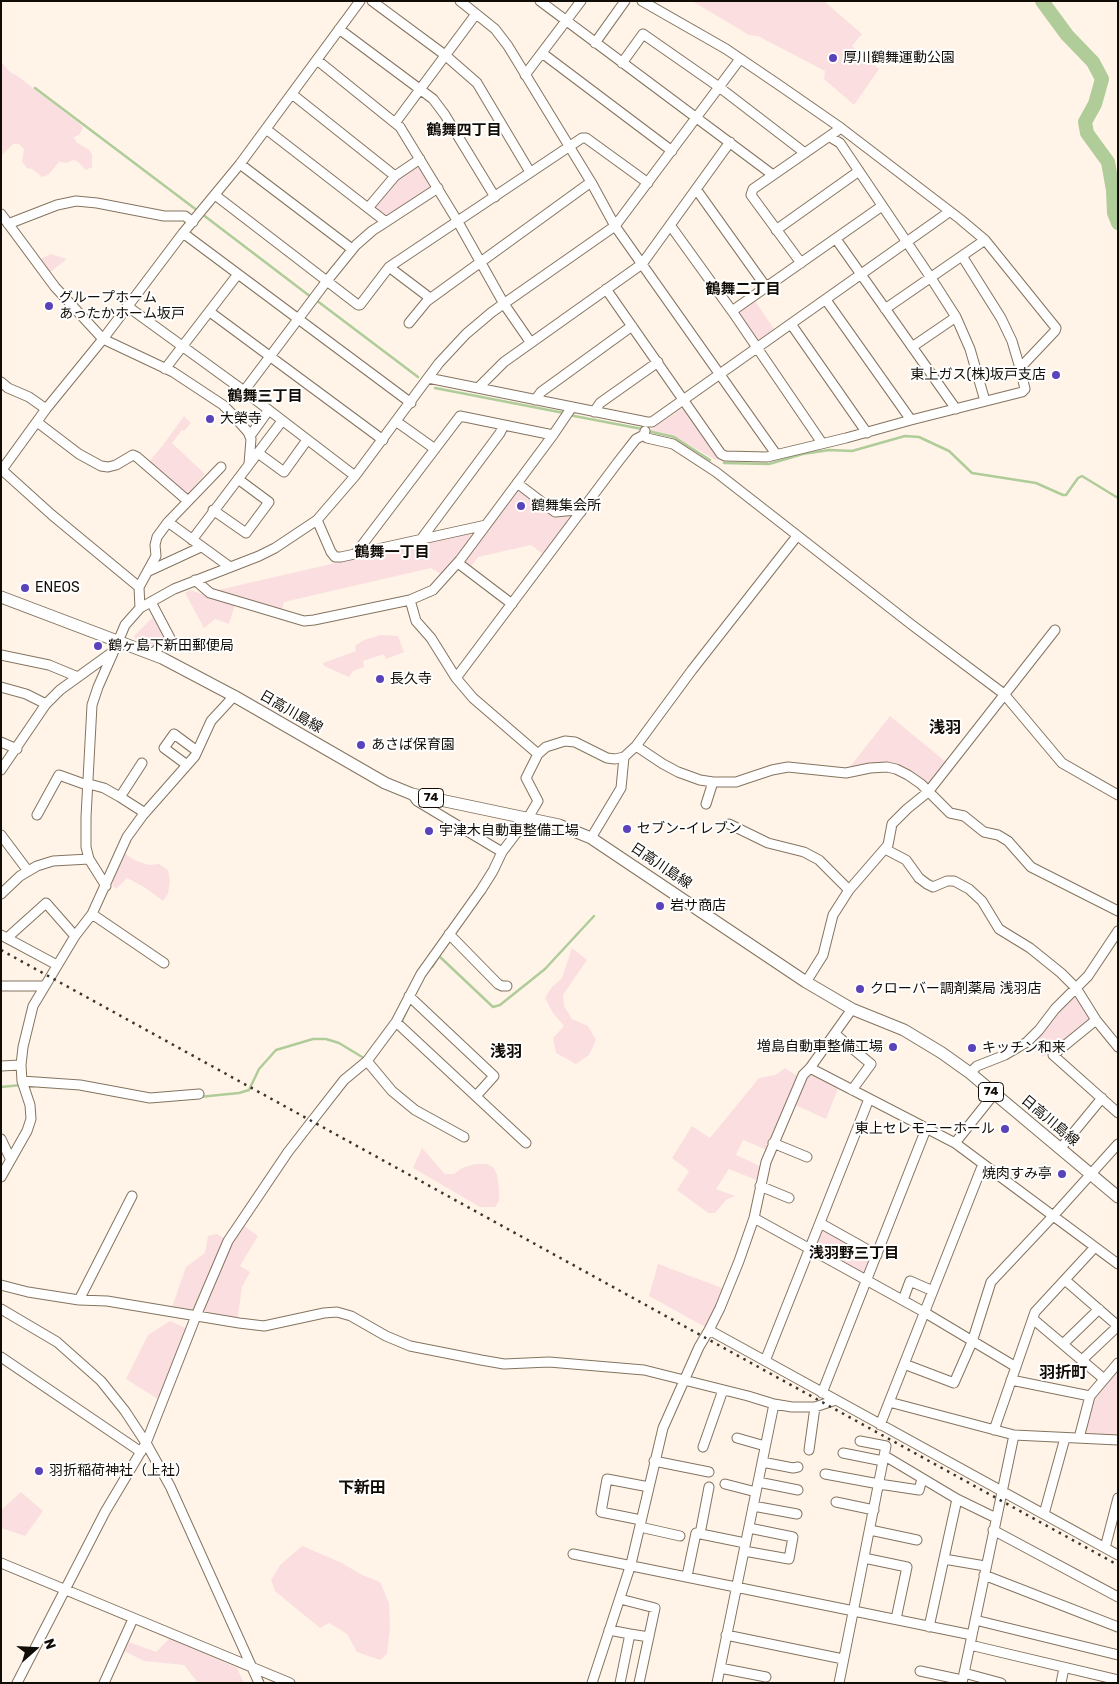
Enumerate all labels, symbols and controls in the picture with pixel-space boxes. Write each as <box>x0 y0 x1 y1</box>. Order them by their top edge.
place label: 厚川鶴舞運動公園 <box>843 50 955 66</box>
marker: 厚川鶴舞運動公園 <box>827 52 839 64</box>
district label: 鶴舞四丁目 <box>427 122 501 140</box>
district label: 鶴舞二丁目 <box>706 281 780 299</box>
place label: グループホーム あったかホーム坂戸 <box>59 290 185 322</box>
marker: グループホーム あったかホーム坂戸 <box>43 300 55 312</box>
place label: 東上ガス(株)坂戸支店 <box>911 367 1046 383</box>
marker: 東上ガス(株)坂戸支店 <box>1050 369 1062 381</box>
district label: 鶴舞三丁目 <box>228 388 302 406</box>
place label: 大榮寺 <box>220 411 262 427</box>
marker: 大榮寺 <box>204 413 216 425</box>
place label: 鶴舞集会所 <box>531 498 601 514</box>
marker: 鶴舞集会所 <box>515 500 527 512</box>
district label: 鶴舞一丁目 <box>355 544 429 562</box>
place label: ENEOS <box>35 580 80 596</box>
marker: ENEOS <box>19 582 31 594</box>
place label: 鶴ヶ島下新田郵便局 <box>108 638 234 654</box>
marker: 鶴ヶ島下新田郵便局 <box>92 640 104 652</box>
place label: 長久寺 <box>390 671 432 687</box>
marker: 長久寺 <box>374 673 386 685</box>
street label: 日高川島線 <box>256 687 326 737</box>
district label: 浅羽 <box>929 718 961 738</box>
place label: あさば保育園 <box>371 737 455 753</box>
marker: あさば保育園 <box>355 739 367 751</box>
road number: 74 <box>418 788 444 808</box>
place label: セブン-イレブン <box>637 821 742 837</box>
place label: 宇津木自動車整備工場 <box>439 823 579 839</box>
marker: セブン-イレブン <box>621 823 633 835</box>
marker: 宇津木自動車整備工場 <box>423 825 435 837</box>
street label: 日高川島線 <box>627 839 695 893</box>
place label: 岩サ商店 <box>670 898 726 914</box>
marker: 岩サ商店 <box>654 900 666 912</box>
place label: クローバー調剤薬局 浅羽店 <box>870 981 1041 997</box>
marker: クローバー調剤薬局 浅羽店 <box>854 983 866 995</box>
place label: 増島自動車整備工場 <box>757 1039 883 1055</box>
place label: キッチン和来 <box>982 1040 1066 1056</box>
marker: 増島自動車整備工場 <box>887 1041 899 1053</box>
district label: 浅羽 <box>490 1042 522 1062</box>
marker: キッチン和来 <box>966 1042 978 1054</box>
road number: 74 <box>978 1082 1004 1102</box>
street label: 日高川島線 <box>1018 1092 1082 1150</box>
place label: 東上セレモニーホール <box>855 1121 995 1137</box>
marker: 東上セレモニーホール <box>999 1123 1011 1135</box>
place label: 焼肉すみ亭 <box>982 1166 1052 1182</box>
marker: 焼肉すみ亭 <box>1056 1168 1068 1180</box>
district label: 浅羽野三丁目 <box>809 1245 899 1263</box>
district label: 羽折町 <box>1039 1363 1087 1383</box>
place label: 羽折稲荷神社（上社） <box>49 1463 189 1479</box>
marker: 羽折稲荷神社（上社） <box>33 1465 45 1477</box>
district label: 下新田 <box>338 1478 386 1498</box>
north arrow <box>10 1624 60 1674</box>
text: N <box>40 1636 59 1651</box>

